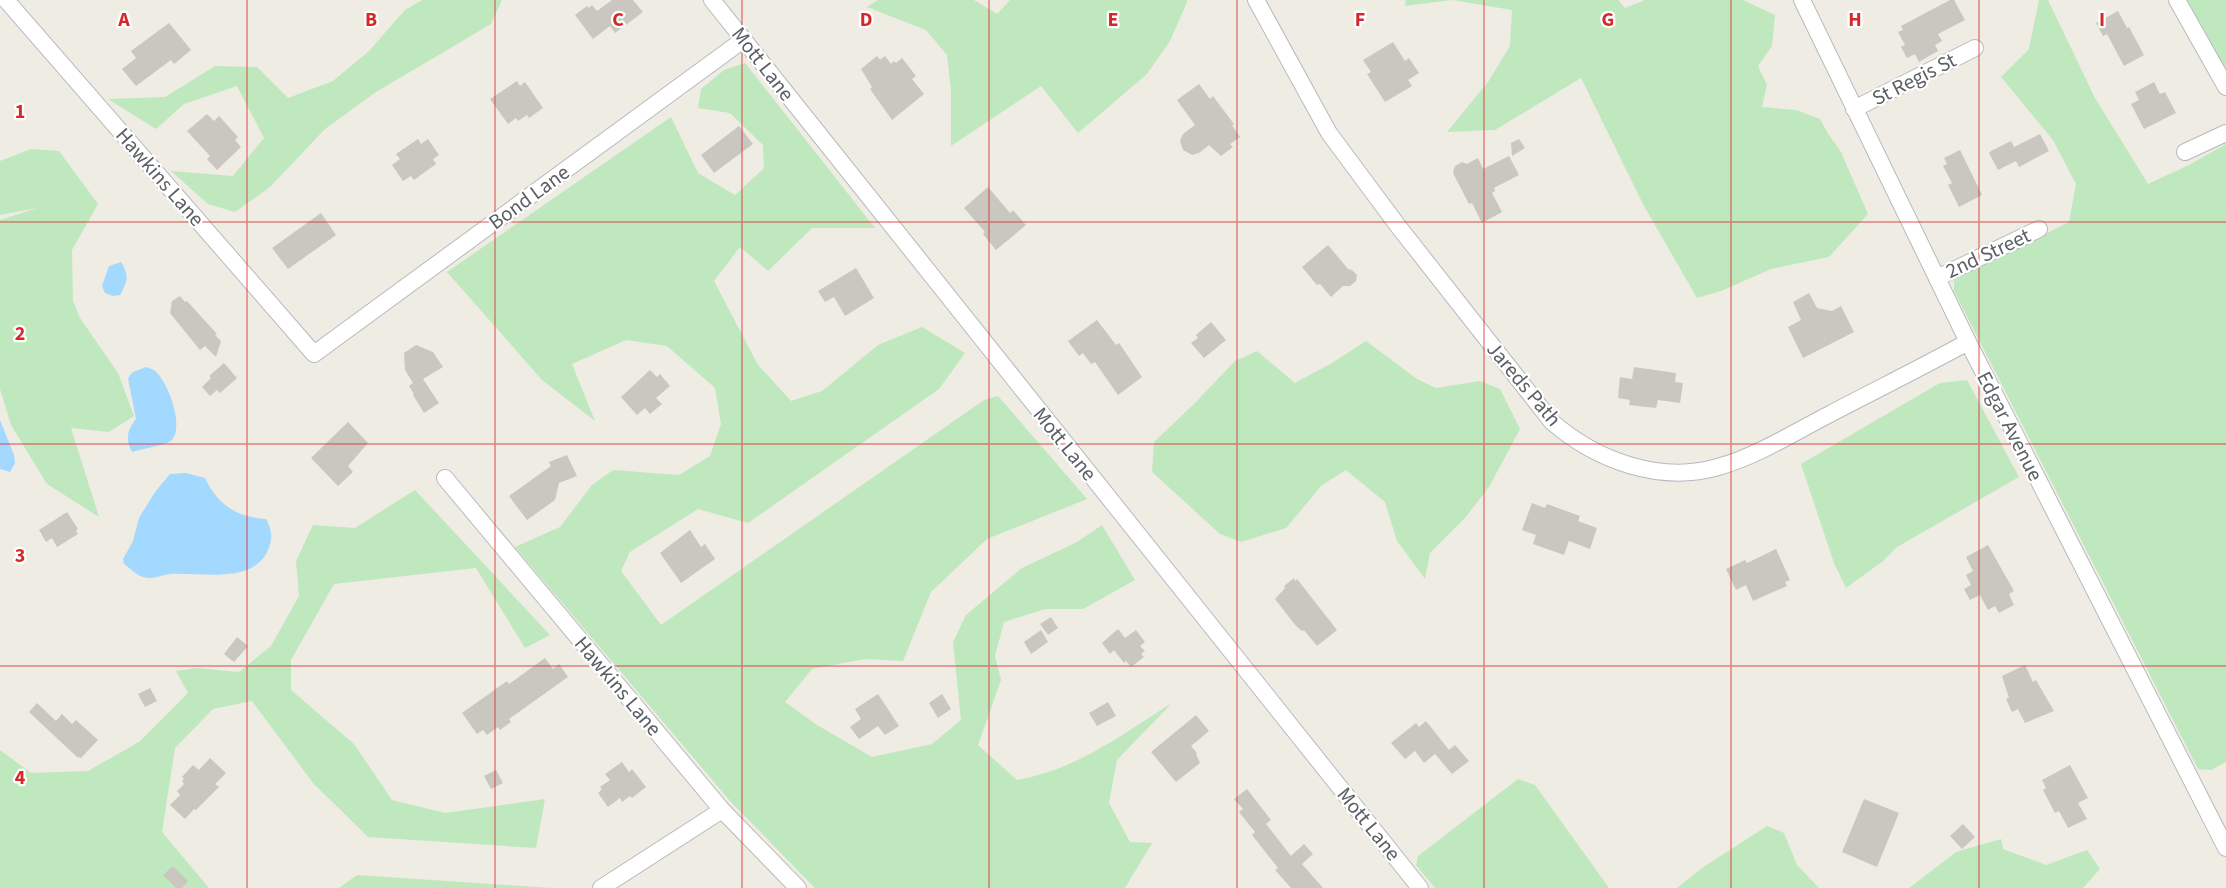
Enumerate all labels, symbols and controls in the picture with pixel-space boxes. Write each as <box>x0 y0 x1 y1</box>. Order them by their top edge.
text: A <box>117 6 130 34</box>
text: B <box>365 6 377 34</box>
text: C <box>612 6 624 34</box>
text: D <box>860 6 872 34</box>
text: E <box>1108 6 1118 34</box>
text: F <box>1355 6 1365 34</box>
text: G <box>1602 6 1614 34</box>
text: H <box>1848 6 1862 34</box>
text: I <box>2099 6 2105 34</box>
street label: Mott Lane <box>724 21 802 107</box>
street label: St Regis St <box>1867 45 1961 113</box>
text: 1 <box>15 98 25 126</box>
street label: Hawkins Lane <box>109 121 211 233</box>
street label: Bond Lane <box>482 157 576 237</box>
street label: 2nd Street <box>1941 220 2035 286</box>
text: 2 <box>15 320 25 348</box>
street label: Jareds Path <box>1480 335 1568 433</box>
street label: Edgar Avenue <box>1969 366 2051 486</box>
street label: Mott Lane <box>1026 401 1104 487</box>
text: 3 <box>15 542 25 570</box>
street label: Hawkins Lane <box>567 630 669 742</box>
text: 4 <box>15 764 26 792</box>
street label: Mott Lane <box>1330 781 1408 867</box>

